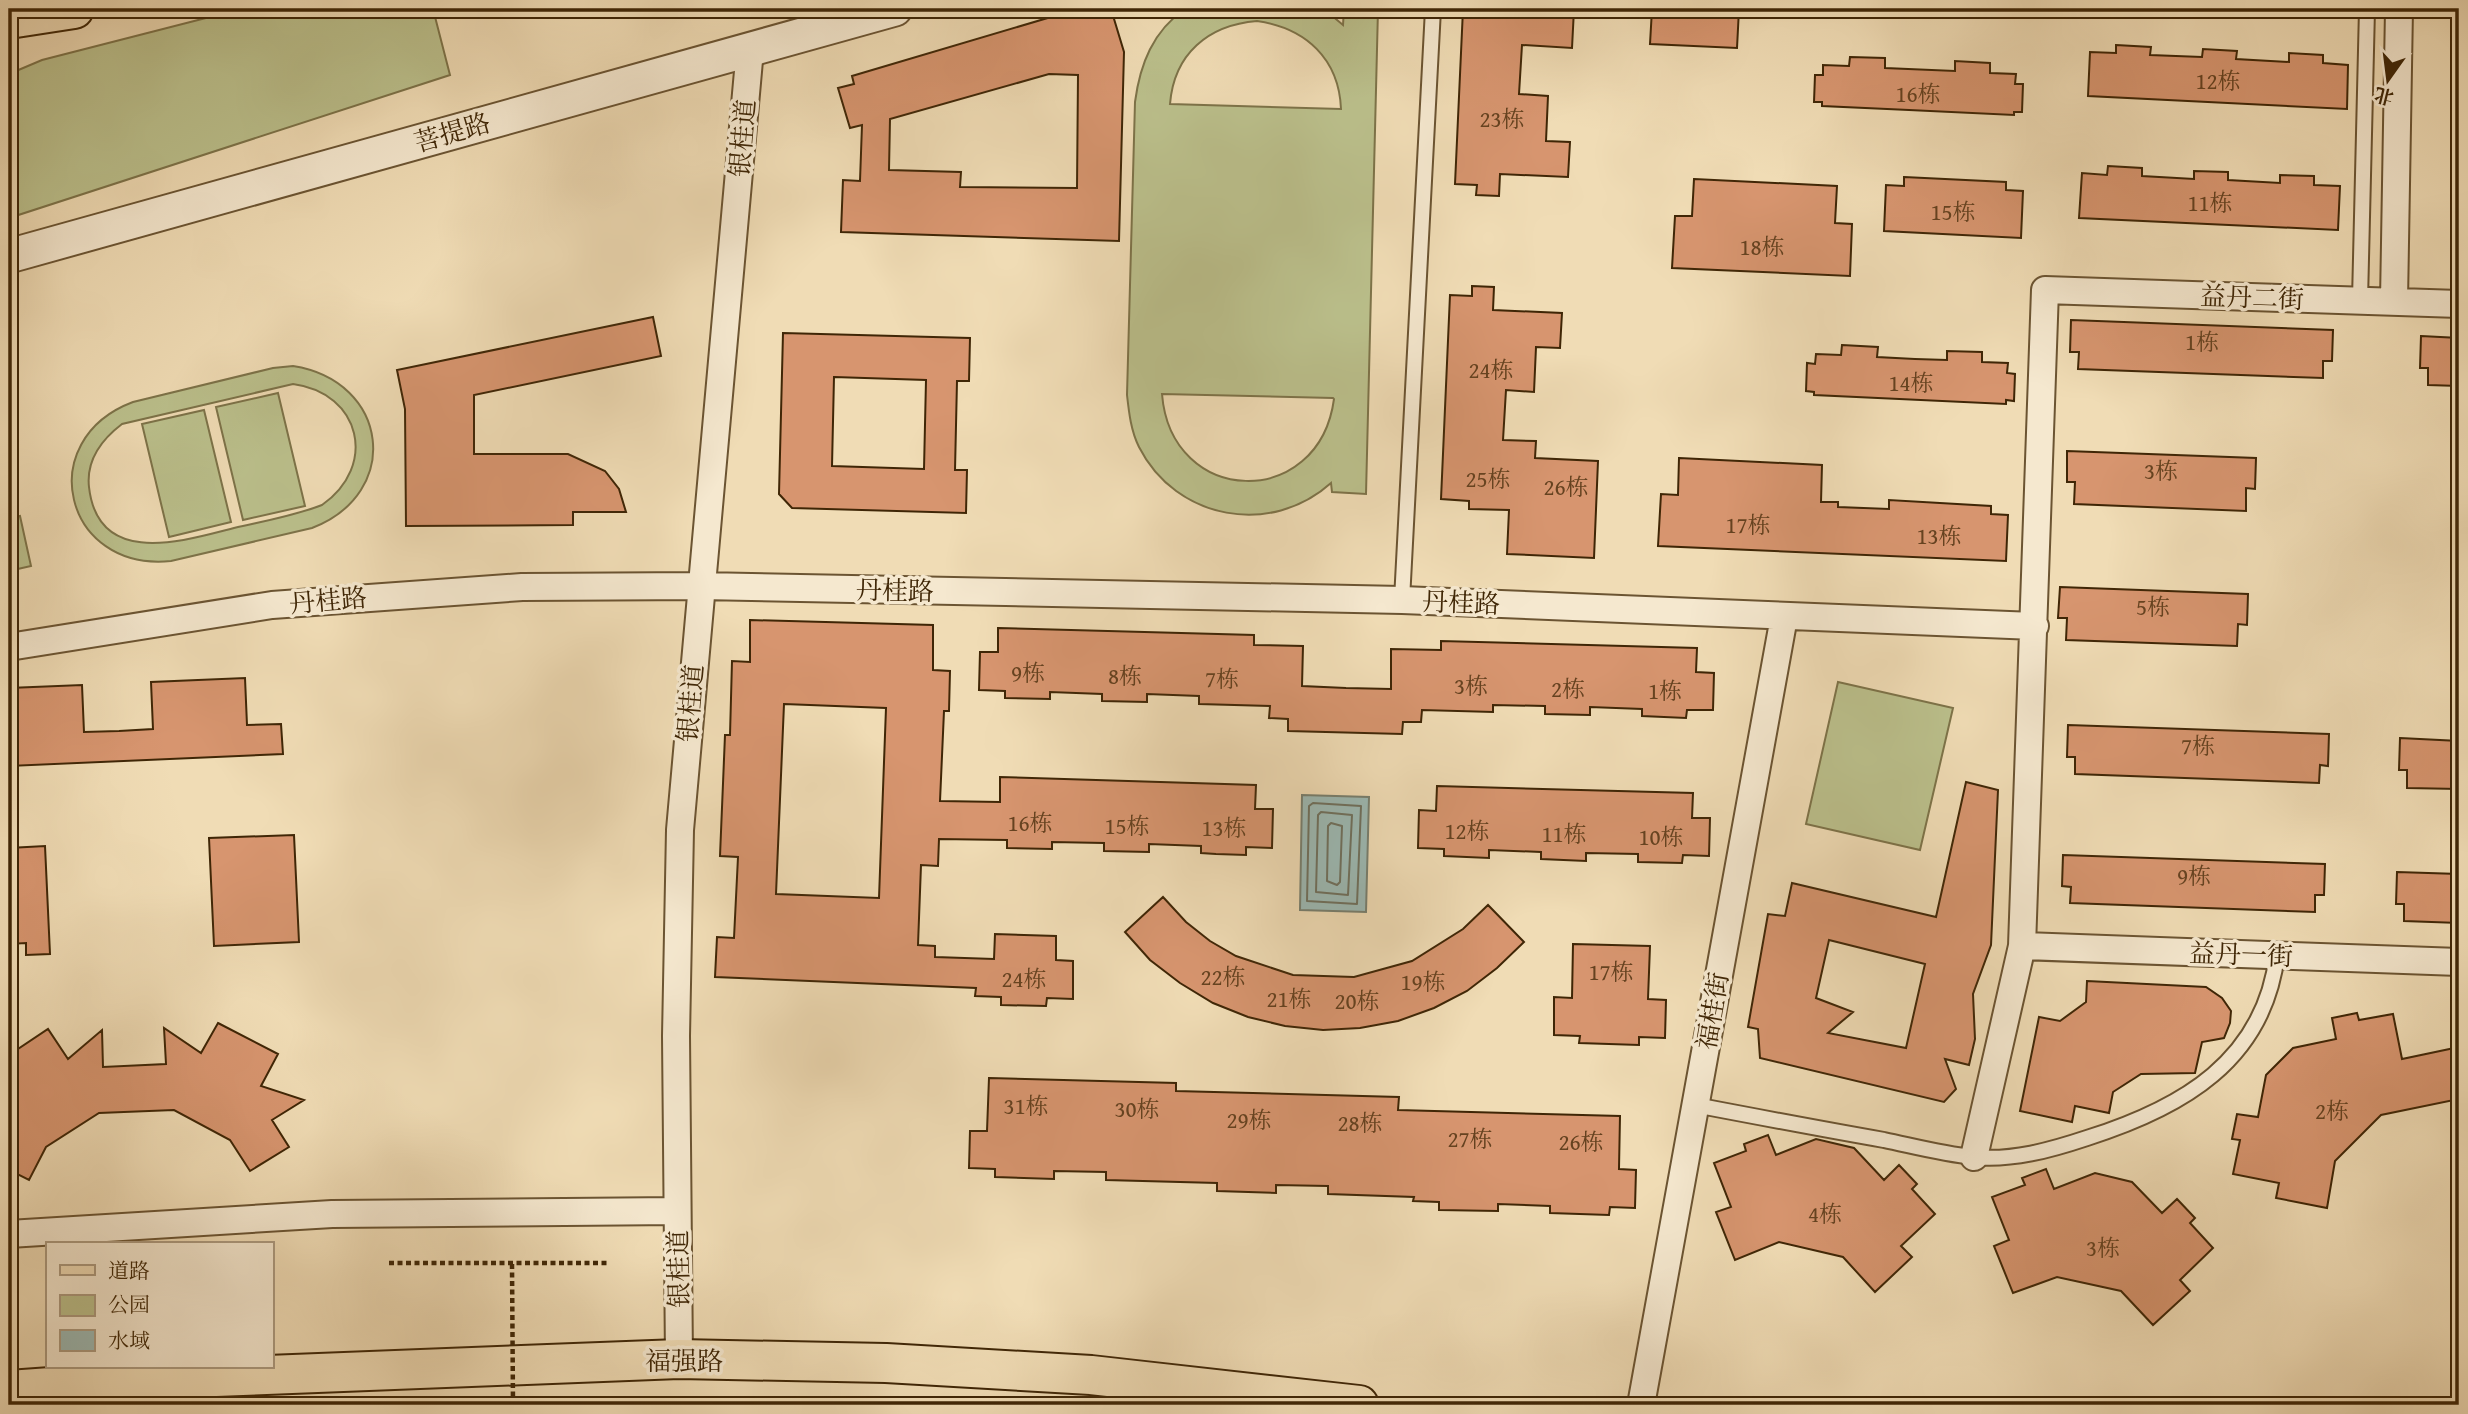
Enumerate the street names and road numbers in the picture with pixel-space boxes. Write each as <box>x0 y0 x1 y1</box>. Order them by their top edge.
street label: 银桂道 <box>719 97 765 179</box>
street label: 菩提路 <box>409 103 495 161</box>
street label: 益丹二街 <box>2199 276 2305 318</box>
street label: 丹桂路 <box>856 570 934 610</box>
street label: 丹桂路 <box>287 577 369 623</box>
street label: 丹桂路 <box>1421 581 1501 623</box>
street label: 银桂道 <box>667 662 713 744</box>
street label: 益丹一街 <box>2188 933 2294 975</box>
street label: 福桂街 <box>1686 969 1738 1053</box>
street label: 银桂道 <box>658 1230 698 1308</box>
street label: 福强路 <box>645 1341 723 1380</box>

